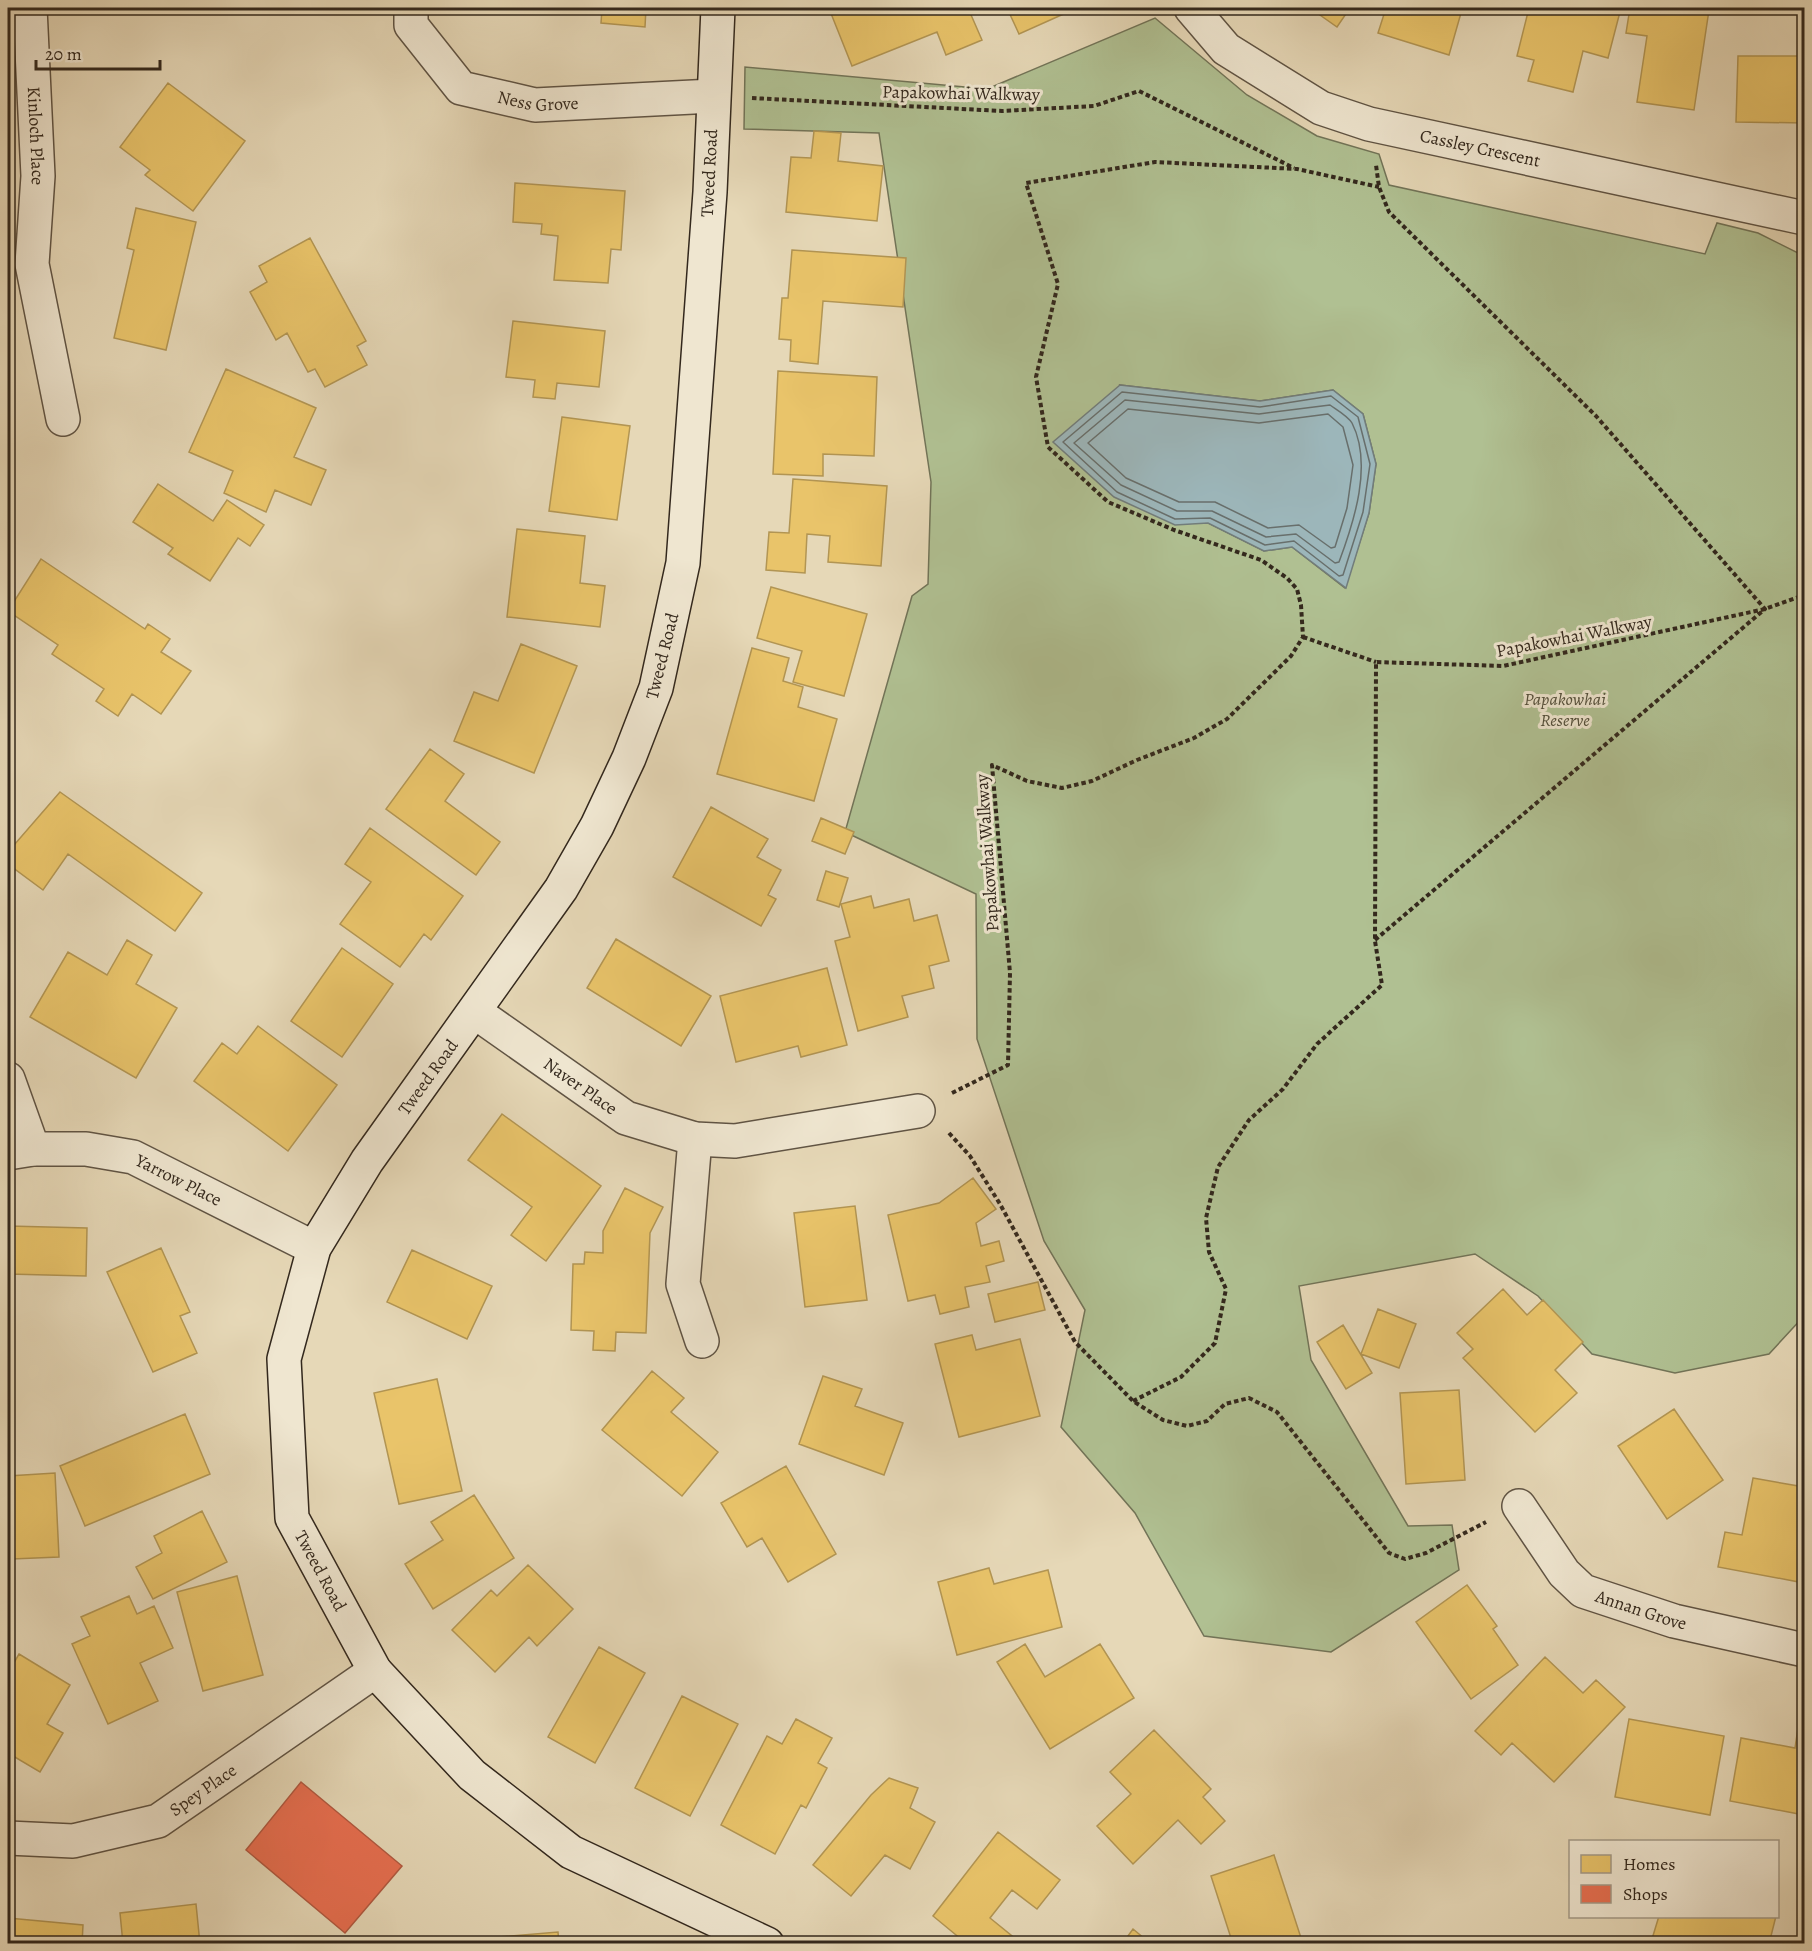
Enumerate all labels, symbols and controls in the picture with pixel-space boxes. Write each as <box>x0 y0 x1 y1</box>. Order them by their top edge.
scale bar <box>36 33 160 71</box>
text: 20 m <box>45 42 82 66</box>
street label: Papakowhai Walkway <box>882 80 1041 106</box>
street label: Ness Grove <box>495 85 579 117</box>
street label: Kinloch Place <box>22 86 50 186</box>
street label: Cassley Crescent <box>1418 123 1543 173</box>
street label: Tweed Road <box>695 128 723 218</box>
street label: Papakowhai Walkway <box>1494 609 1655 663</box>
street label: Tweed Road <box>640 610 684 702</box>
park label: Papakowhai Reserve <box>1524 687 1606 732</box>
street label: Papakowhai Walkway <box>969 772 1004 933</box>
street label: Tweed Road <box>392 1034 464 1120</box>
street label: Naver Place <box>539 1052 622 1120</box>
street label: Yarrow Place <box>130 1148 226 1212</box>
street label: Tweed Road <box>289 1526 352 1616</box>
street label: Annan Grove <box>1591 1584 1689 1635</box>
street label: Spey Place <box>164 1758 241 1822</box>
legend <box>1569 1840 1779 1918</box>
text: Homes <box>1623 1852 1675 1876</box>
text: Shops <box>1623 1882 1668 1906</box>

